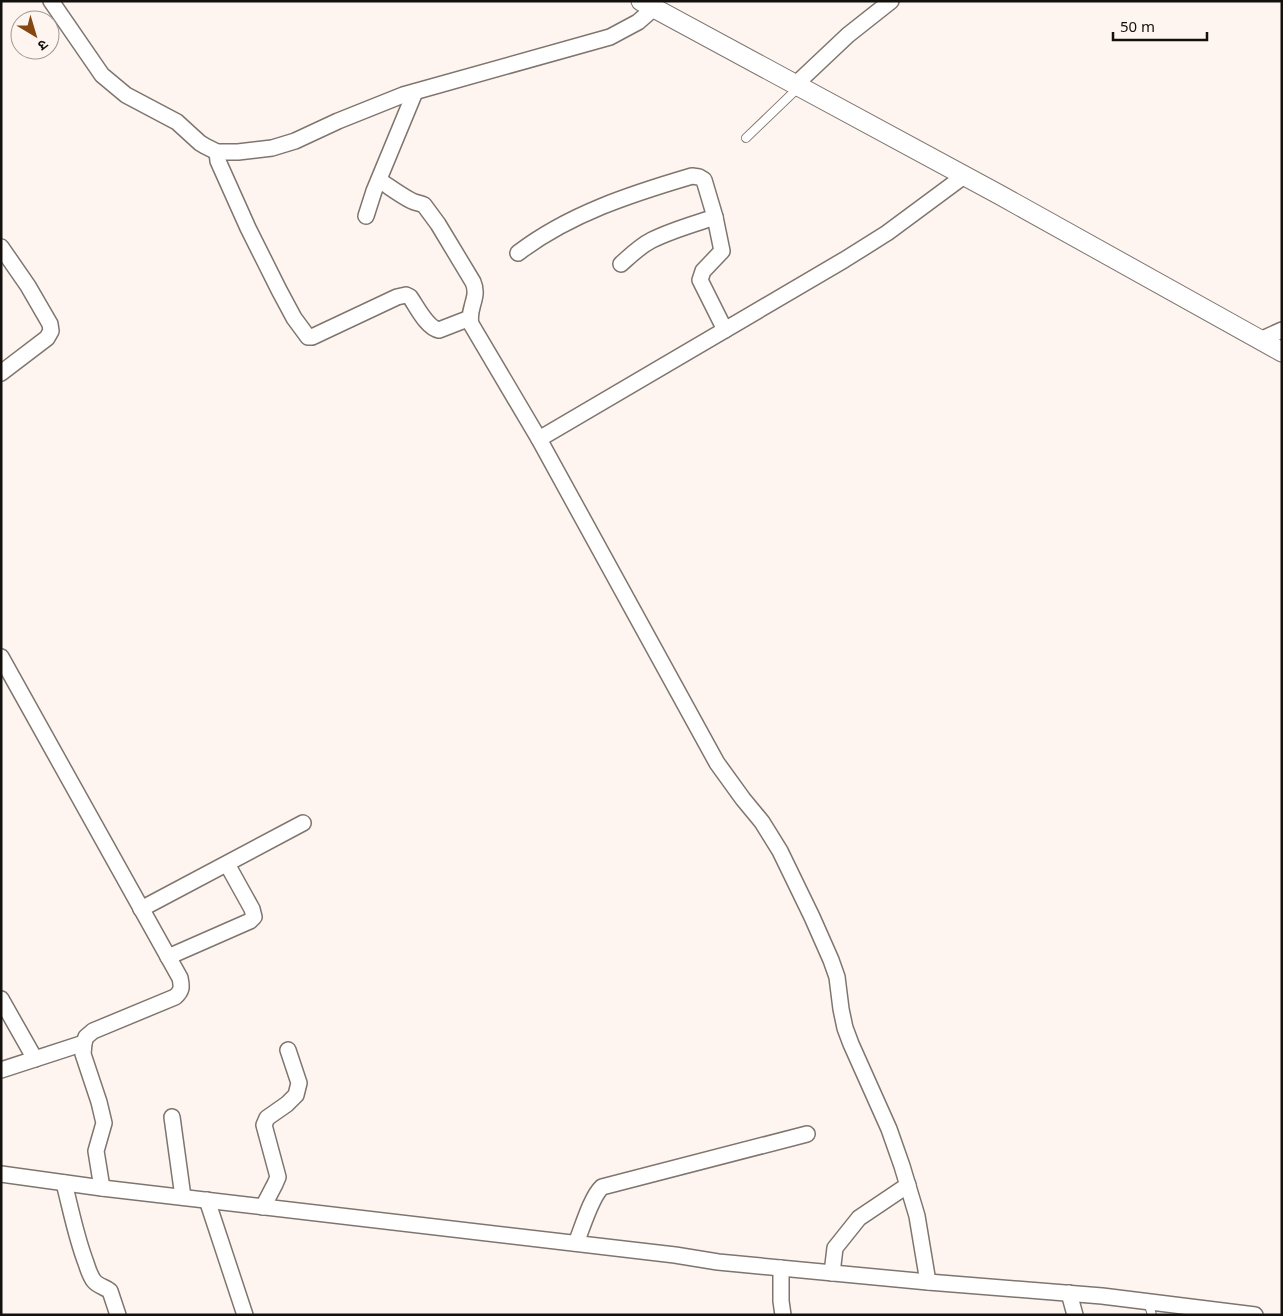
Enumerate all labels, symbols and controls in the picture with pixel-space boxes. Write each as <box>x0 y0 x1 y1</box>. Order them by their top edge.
north arrow <box>10 10 60 60</box>
scale bar <box>1113 10 1207 42</box>
text: 50 m <box>1120 16 1155 36</box>
text: उ <box>34 36 52 56</box>

